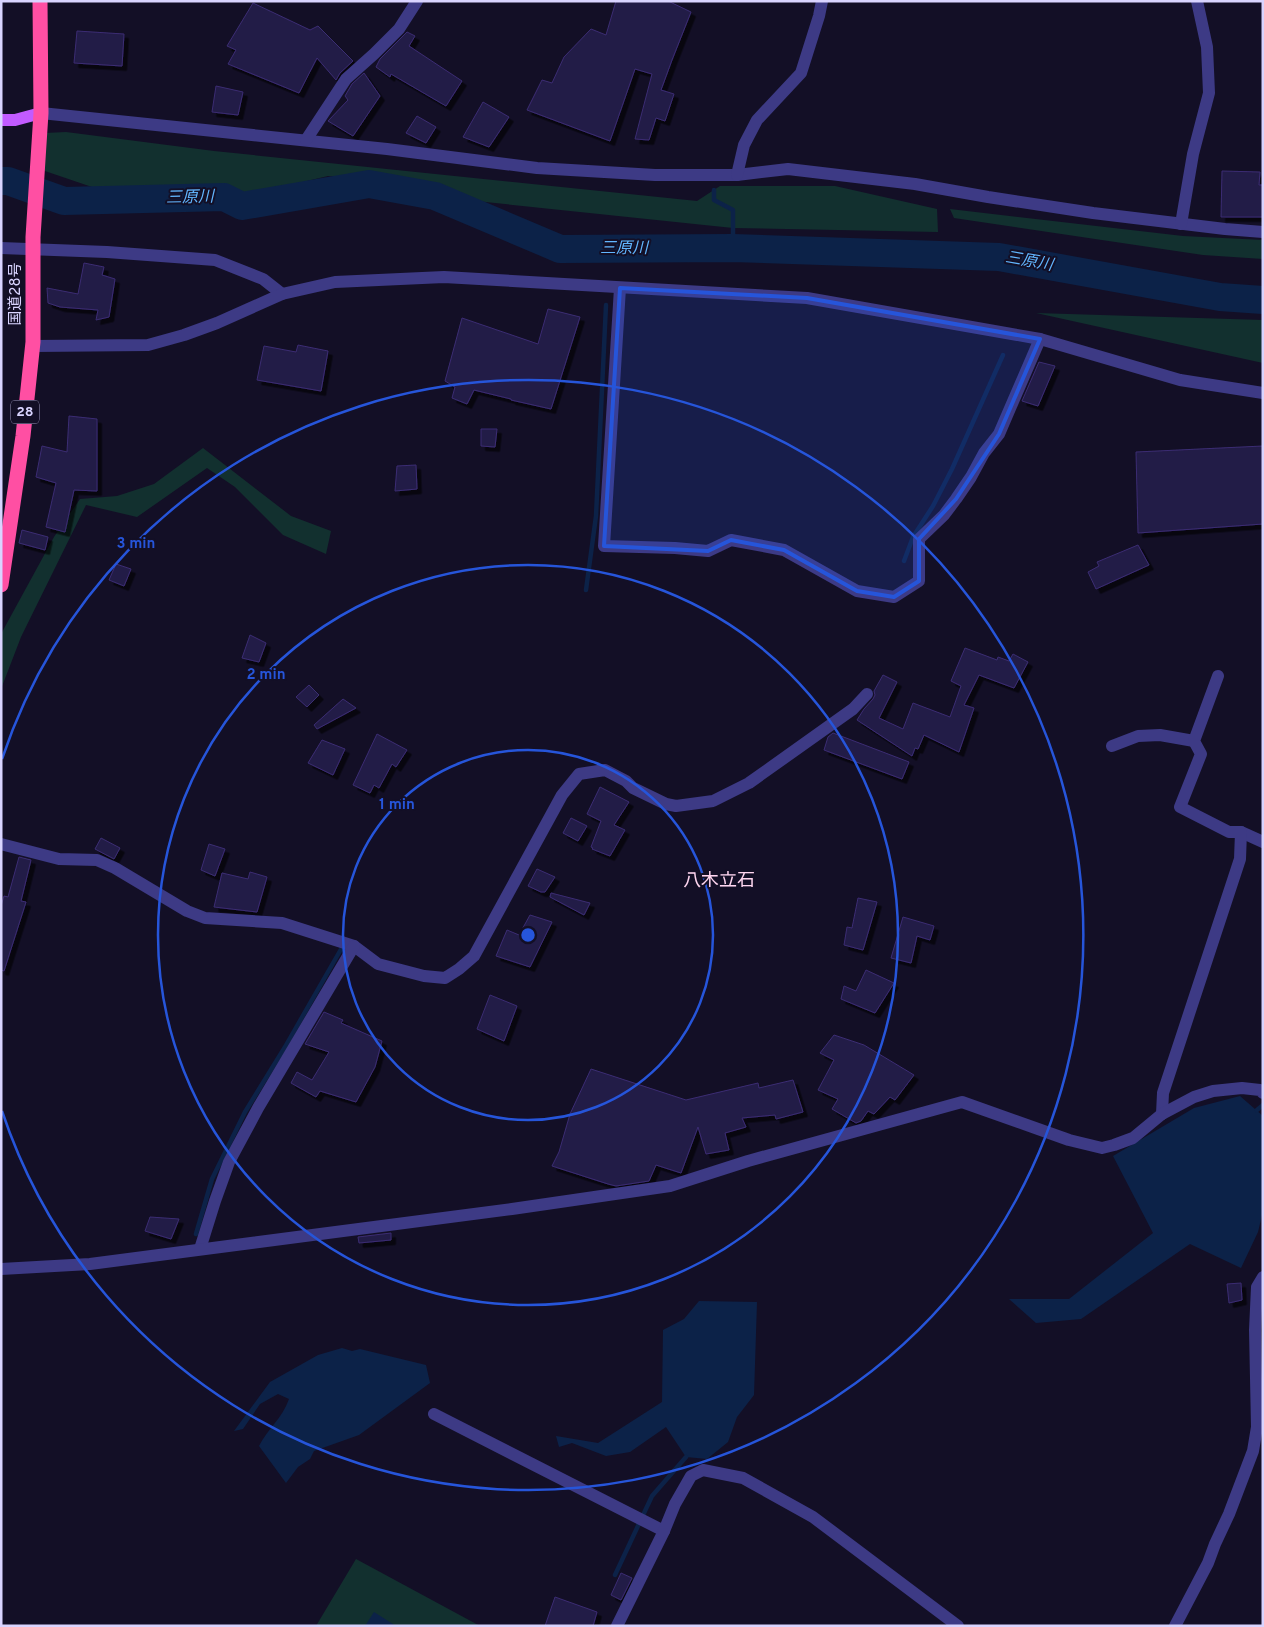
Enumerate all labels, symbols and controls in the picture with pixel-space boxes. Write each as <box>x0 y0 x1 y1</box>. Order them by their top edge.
water label: 三原川 <box>166 188 216 208</box>
water label: 三原川 <box>600 239 650 259</box>
water label: 三原川 <box>1004 248 1056 276</box>
street label: 国道28号 <box>7 262 26 326</box>
road number: 28 <box>11 401 39 424</box>
text: 3 min <box>116 535 156 554</box>
text: 2 min <box>246 666 286 685</box>
text: 1 min <box>379 796 415 815</box>
district label: 八木立石 <box>683 870 755 893</box>
centre of rings <box>519 926 537 944</box>

